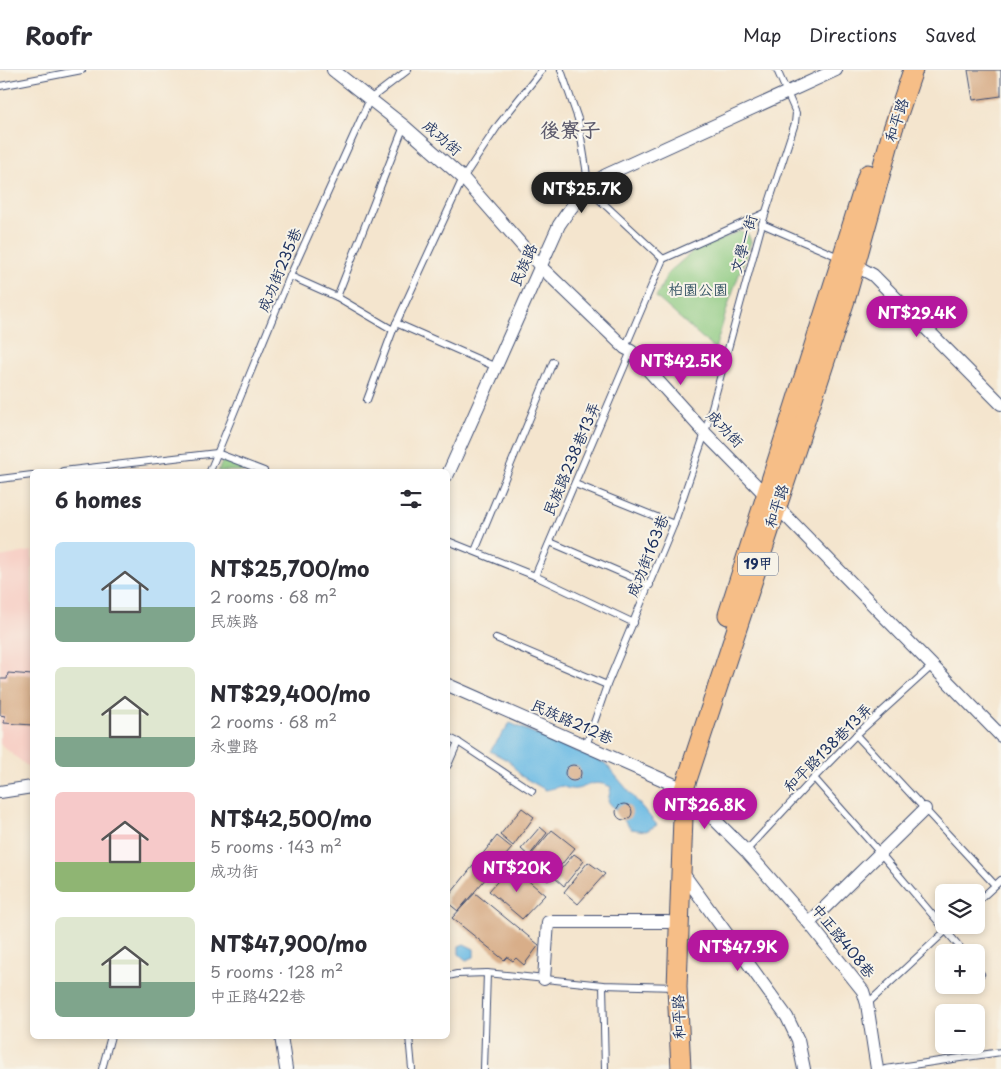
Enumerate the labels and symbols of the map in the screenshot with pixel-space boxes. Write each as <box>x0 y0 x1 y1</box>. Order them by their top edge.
street label: 和平路 <box>878 95 913 144</box>
street label: 成功街 <box>418 113 468 160</box>
district label: 後寮子 <box>540 114 600 144</box>
pin: NT$25.7K <box>530 172 634 214</box>
street label: 文學一街 <box>723 212 762 276</box>
street label: 成功街235巷 <box>251 224 307 315</box>
street label: 民族路 <box>503 239 542 290</box>
park label: 柏園公園 <box>668 277 728 300</box>
pin: NT$29.4K <box>865 296 969 338</box>
pin: NT$42.5K <box>629 344 733 386</box>
street label: 民族路238巷13弄 <box>536 398 605 519</box>
street label: 成功街 <box>702 404 750 452</box>
street label: 和平路 <box>758 481 793 530</box>
street label: 成功街163巷 <box>620 511 674 600</box>
road number: 19甲 <box>738 552 778 576</box>
street label: 民族路212巷 <box>528 692 617 749</box>
street label: 和平路138巷13弄 <box>777 697 877 797</box>
pin: NT$26.8K <box>653 788 757 830</box>
pin: NT$20K <box>476 850 558 893</box>
street label: 中正路408巷 <box>807 898 882 982</box>
pin: NT$47.9K <box>686 930 790 972</box>
street label: 和平路 <box>665 994 690 1040</box>

